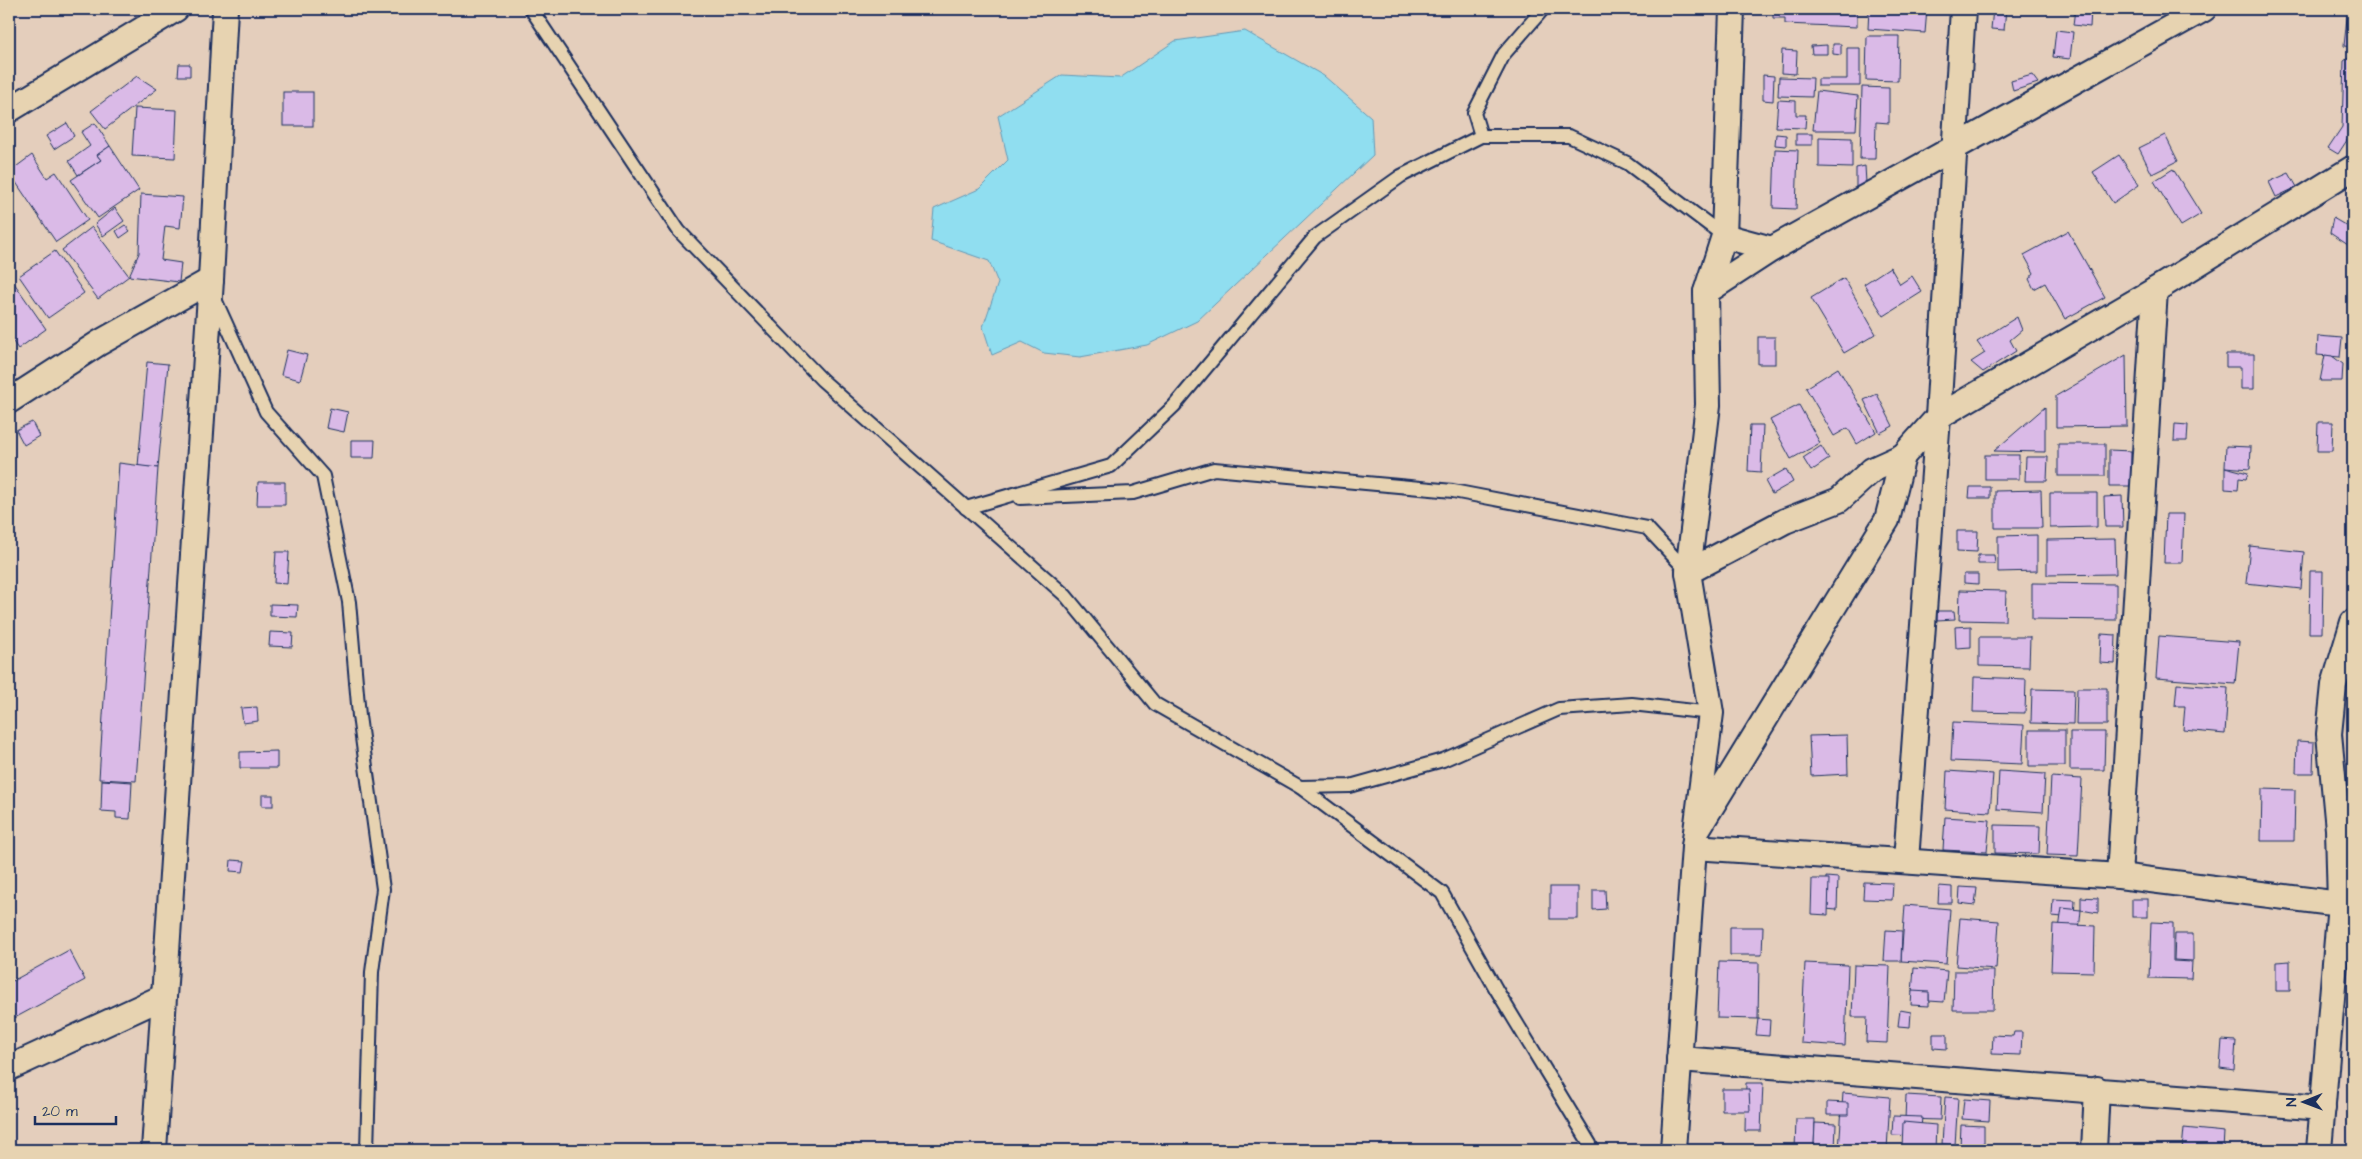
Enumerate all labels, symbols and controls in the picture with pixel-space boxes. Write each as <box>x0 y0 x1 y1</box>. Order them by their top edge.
north arrow <box>2280 1076 2330 1126</box>
scale bar <box>35 1094 116 1126</box>
text: N <box>2282 1097 2302 1107</box>
text: 20 m <box>42 1101 78 1122</box>

